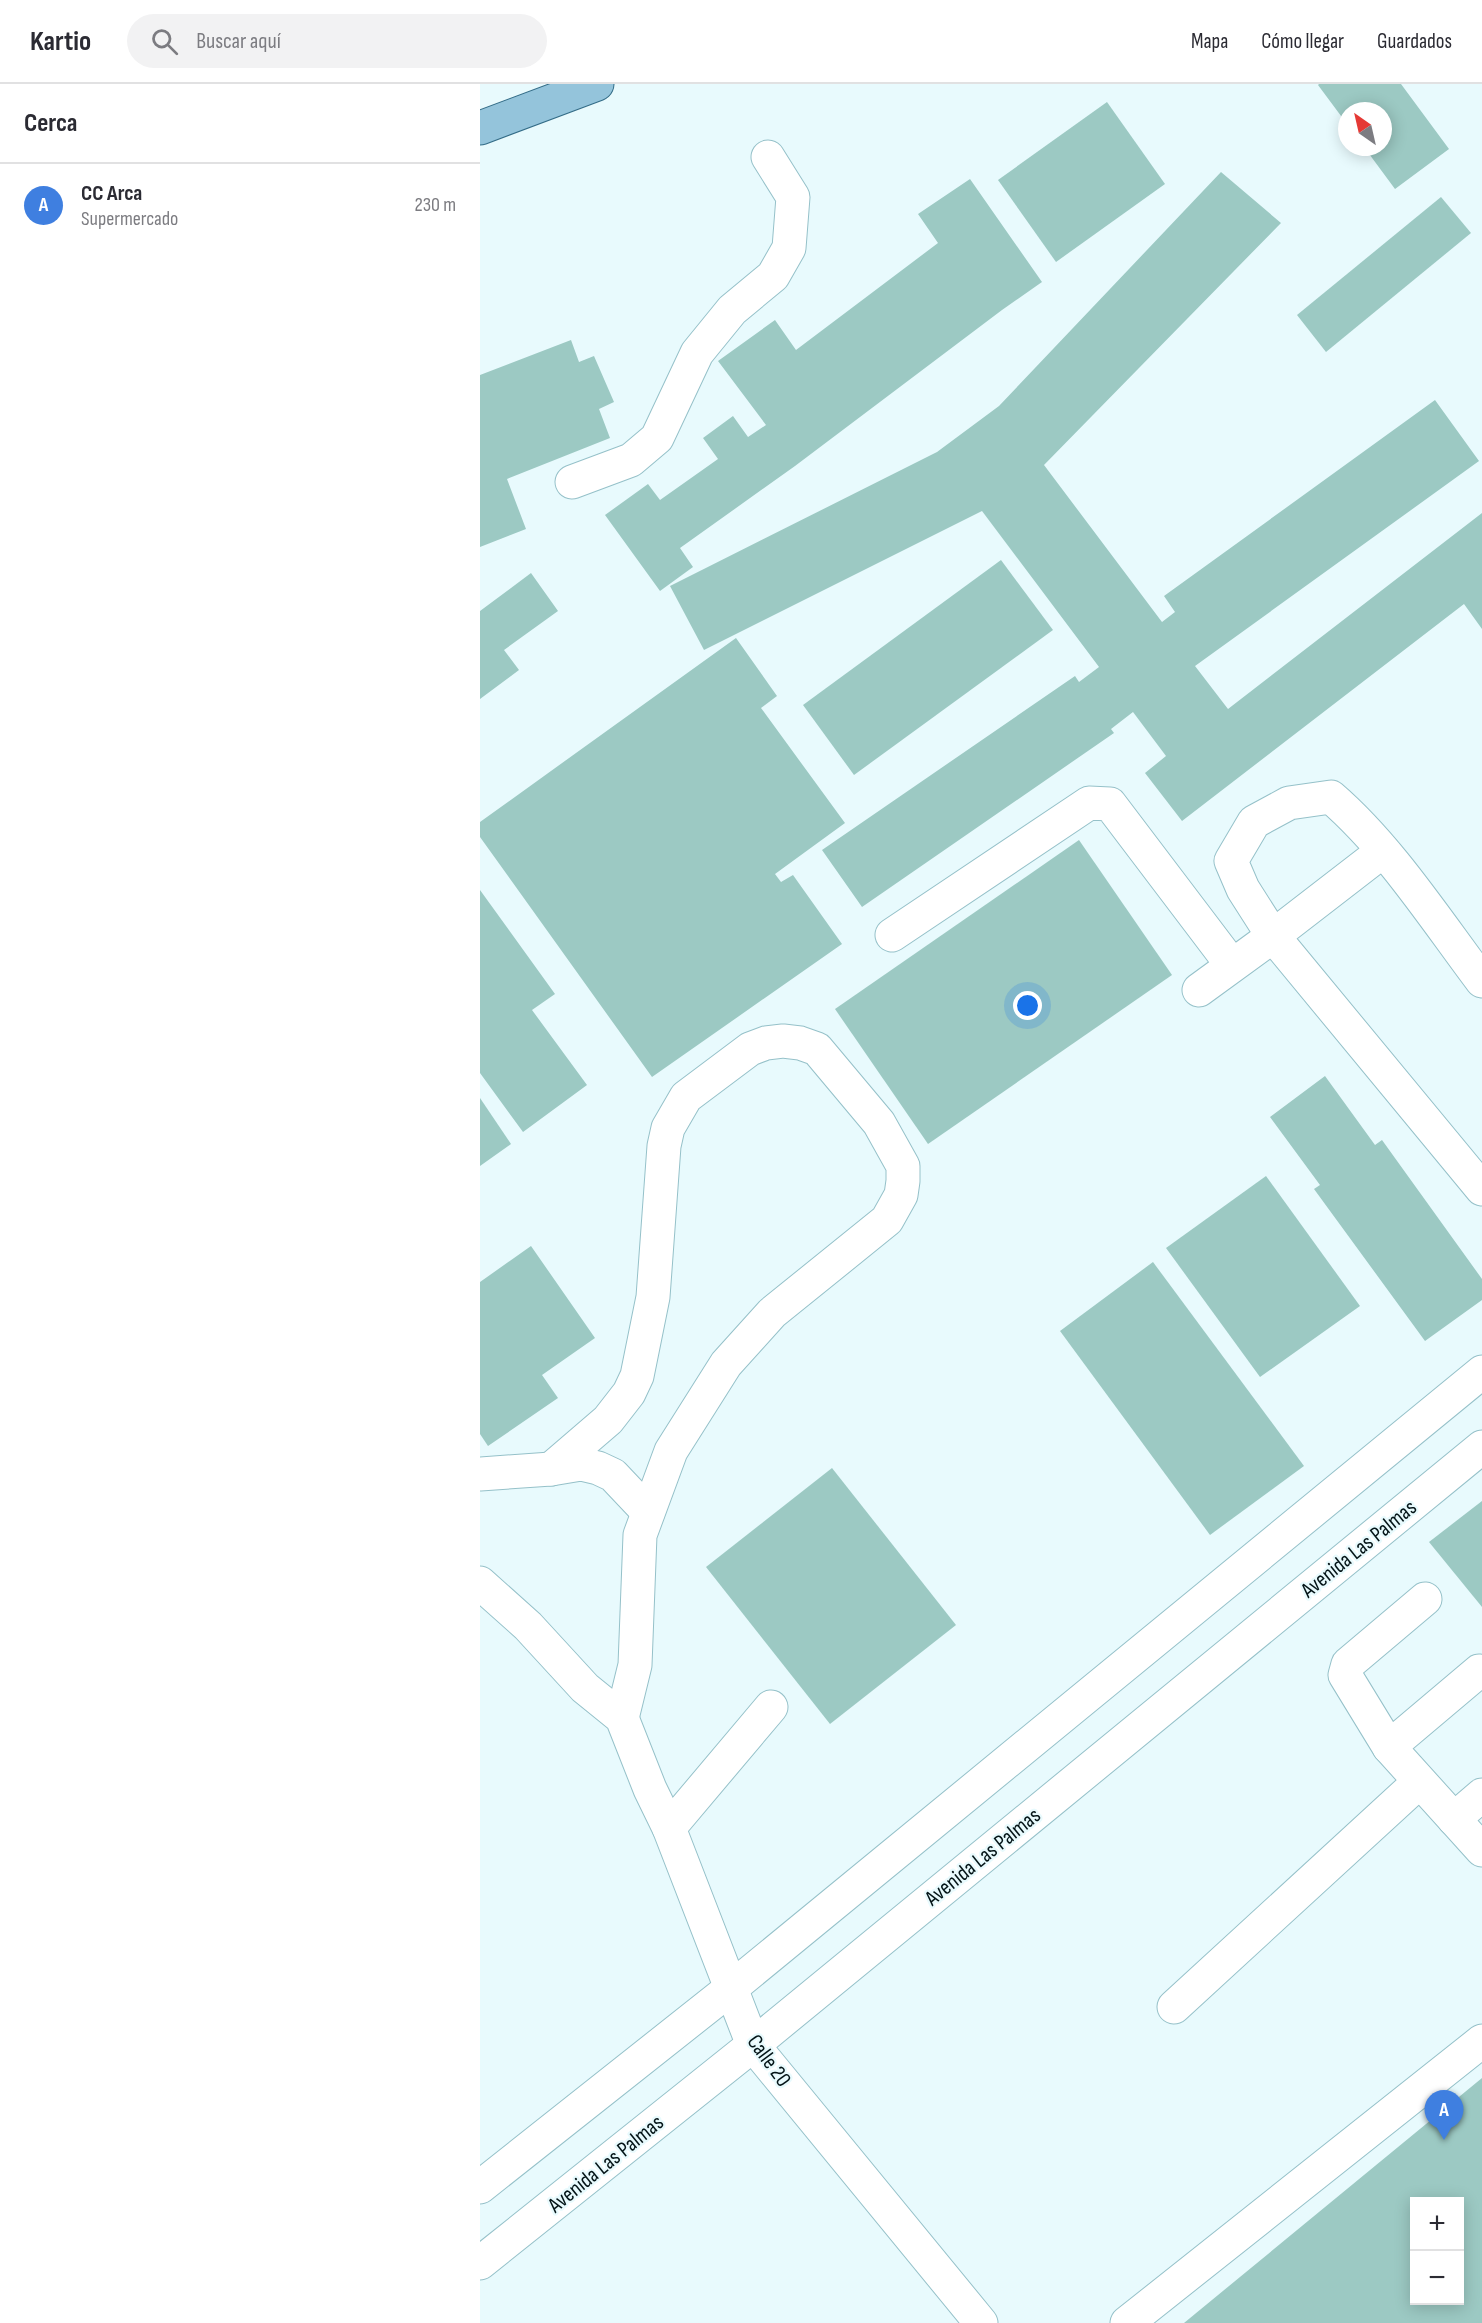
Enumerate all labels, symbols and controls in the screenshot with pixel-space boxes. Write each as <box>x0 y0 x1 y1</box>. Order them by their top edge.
search box <box>127 14 547 68</box>
text: Kartio <box>30 25 91 58</box>
icon: search <box>148 25 181 58</box>
text: Buscar aquí <box>196 28 281 55</box>
text: Mapa <box>1191 29 1228 54</box>
text: Cómo llegar <box>1261 29 1344 54</box>
text: Guardados <box>1377 29 1452 54</box>
north arrow <box>1338 102 1392 156</box>
text: Cerca <box>24 108 77 139</box>
text: CC Arca <box>81 180 142 207</box>
text: A <box>39 193 48 217</box>
text: 230 m <box>414 193 456 217</box>
text: Supermercado <box>81 207 178 231</box>
your location <box>1013 991 1042 1020</box>
street label: Avenida Las Palmas <box>1295 1494 1422 1605</box>
street label: Avenida Las Palmas <box>919 1802 1046 1913</box>
street label: Calle 20 <box>741 2029 797 2092</box>
pin: A <box>1424 2090 1464 2140</box>
street label: Avenida Las Palmas <box>542 2109 669 2220</box>
map controls <box>1410 2197 1464 2305</box>
button: + <box>1410 2197 1464 2251</box>
button: − <box>1410 2251 1464 2305</box>

